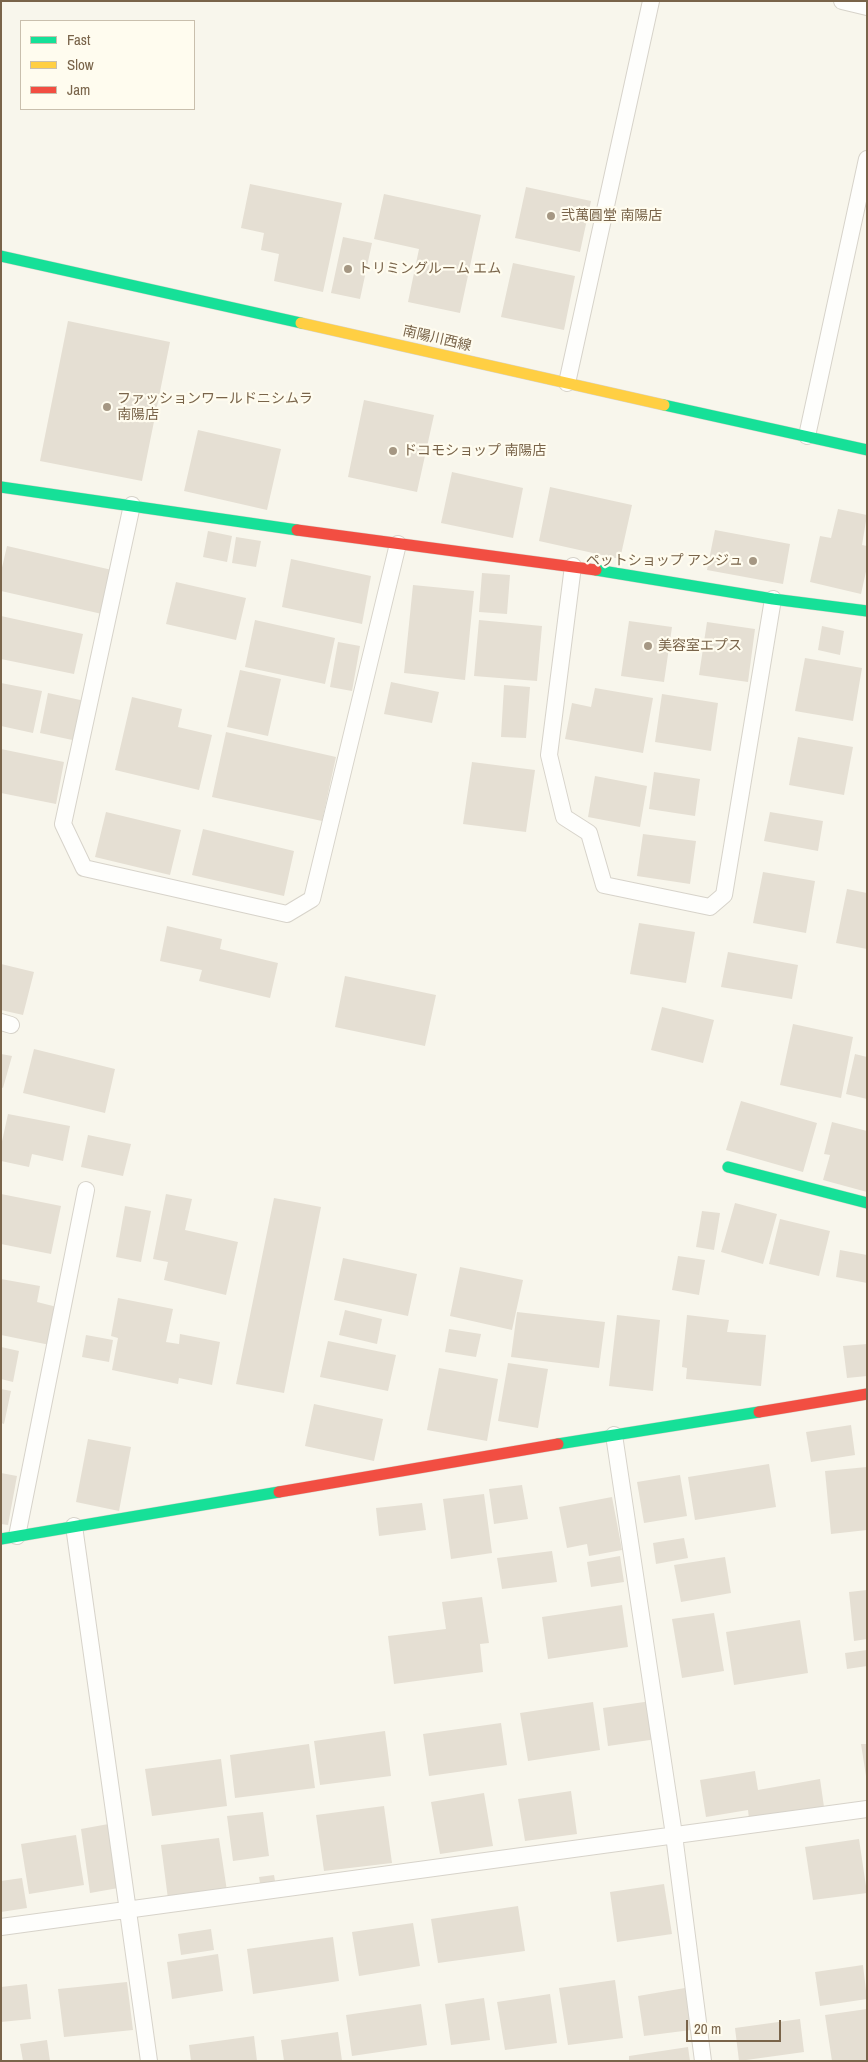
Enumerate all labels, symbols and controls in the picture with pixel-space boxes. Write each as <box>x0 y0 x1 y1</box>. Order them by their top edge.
legend <box>20 20 195 110</box>
text: Fast <box>67 29 90 50</box>
text: Slow <box>67 54 94 75</box>
text: Jam <box>67 79 90 100</box>
place label: 弐萬圓堂 南陽店 <box>561 208 662 224</box>
marker: 弐萬圓堂 南陽店 <box>545 210 557 222</box>
place label: トリミングルーム エム <box>358 261 501 277</box>
marker: トリミングルーム エム <box>342 263 354 275</box>
street label: 南陽川西線 <box>401 323 473 355</box>
place label: ファッションワールドニシムラ 南陽店 <box>117 391 313 424</box>
marker: ファッションワールドニシムラ 南陽店 <box>101 401 113 413</box>
place label: ドコモショップ 南陽店 <box>403 443 546 459</box>
marker: ドコモショップ 南陽店 <box>387 445 399 457</box>
place label: ペットショップ アンジュ <box>586 553 743 569</box>
marker: ペットショップ アンジュ <box>747 555 759 567</box>
place label: 美容室エプス <box>658 638 742 654</box>
marker: 美容室エプス <box>642 640 654 652</box>
scale bar <box>688 2010 783 2042</box>
text: 20 m <box>694 2018 721 2039</box>

